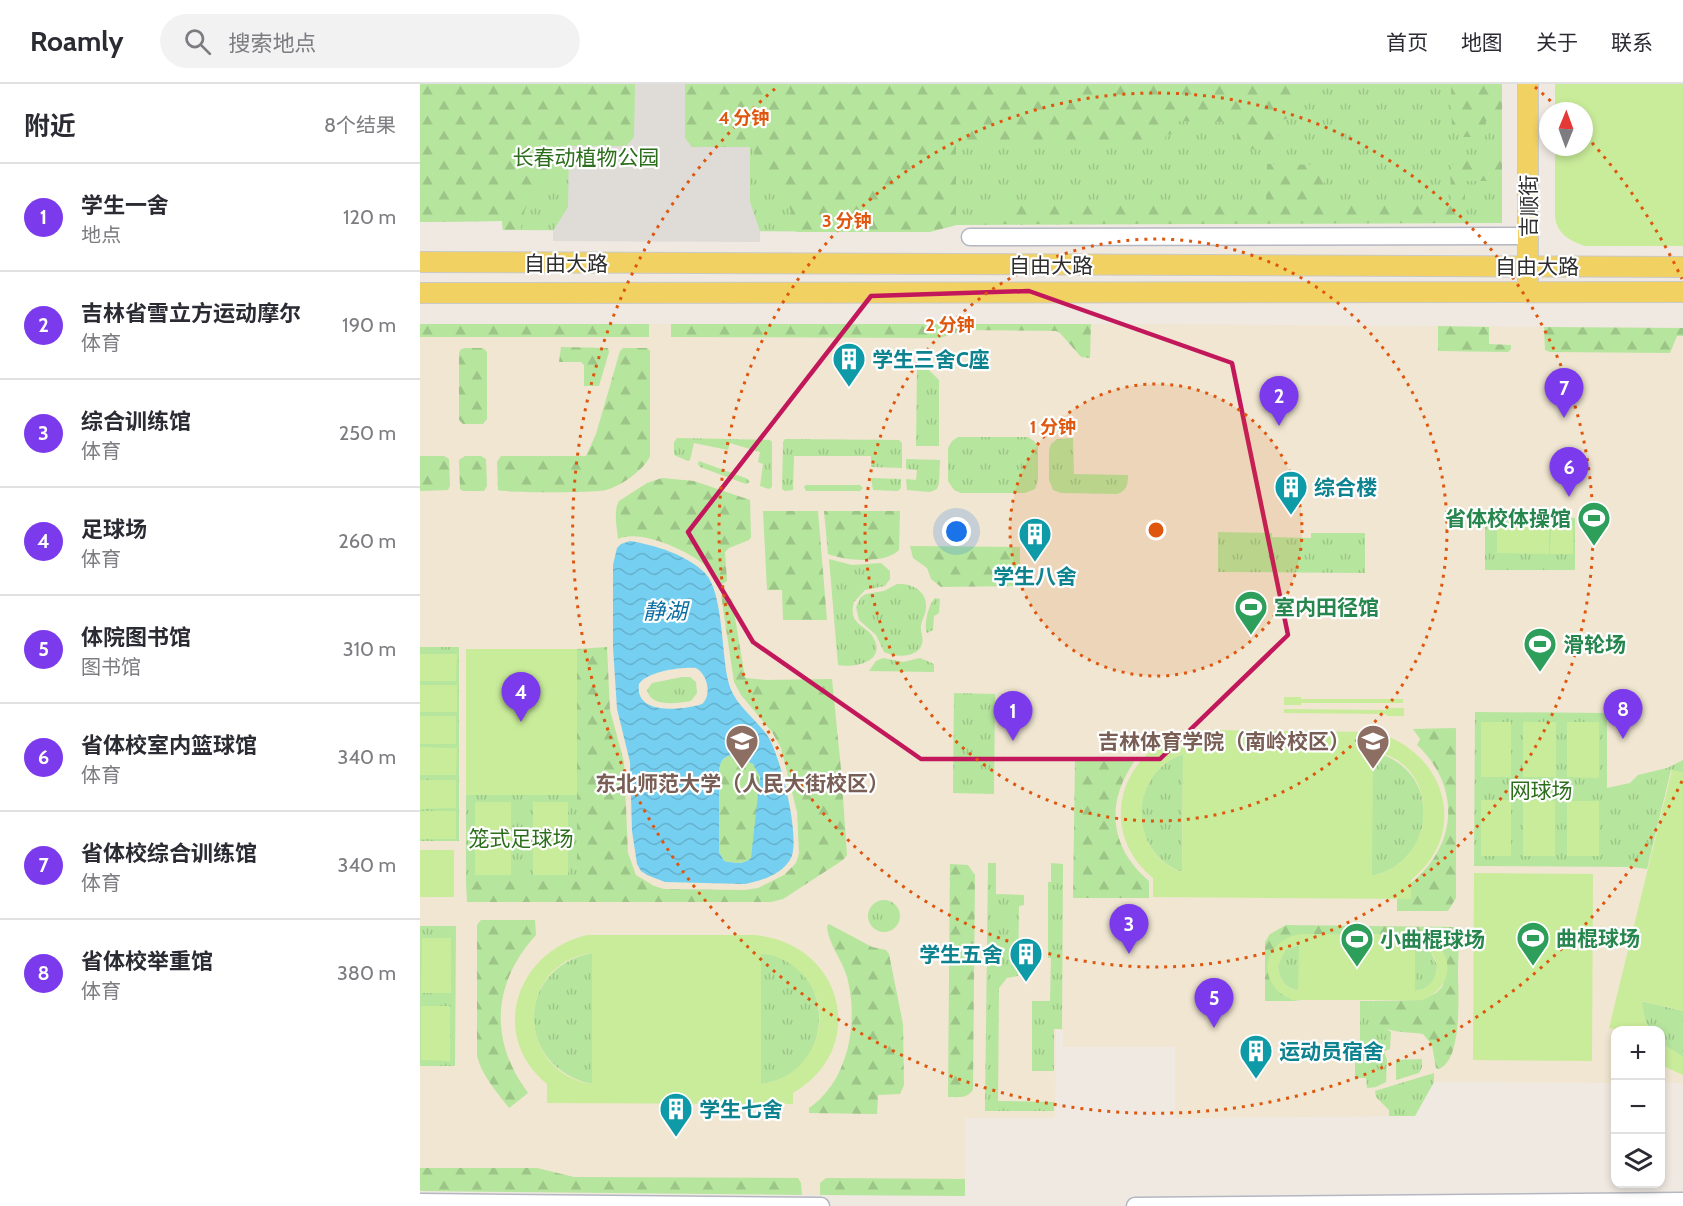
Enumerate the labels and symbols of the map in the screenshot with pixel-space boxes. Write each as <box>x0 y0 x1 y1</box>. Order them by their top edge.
north arrow <box>1539 102 1593 156</box>
text: 4 分钟 <box>718 107 770 129</box>
park label: 长春动植物公园 <box>513 145 660 170</box>
street label: 吉顺街 <box>1516 175 1541 238</box>
text: 3 分钟 <box>822 210 872 232</box>
street label: 自由大路 <box>524 251 608 276</box>
street label: 自由大路 <box>1009 253 1093 278</box>
street label: 自由大路 <box>1495 254 1579 279</box>
text: 2 分钟 <box>925 314 975 336</box>
building icon: 学生三舍C座 <box>831 341 867 388</box>
place label: 学生三舍C座 <box>872 347 990 372</box>
pin: 7 <box>1544 368 1584 418</box>
pin: 2 <box>1260 376 1298 426</box>
text: 1 分钟 <box>1030 416 1076 438</box>
pin: 6 <box>1550 448 1588 497</box>
building icon: 综合楼 <box>1273 469 1309 516</box>
place label: 综合楼 <box>1314 475 1377 500</box>
sports icon: 省体校体操馆 <box>1576 500 1612 547</box>
place label: 省体校体操馆 <box>1445 506 1571 531</box>
building icon: 学生八舍 <box>1017 516 1053 563</box>
your location <box>942 517 971 546</box>
centre of rings <box>1146 520 1166 540</box>
place label: 学生八舍 <box>993 564 1077 589</box>
sports icon: 室内田径馆 <box>1233 589 1269 636</box>
place label: 室内田径馆 <box>1274 595 1379 620</box>
water label: 静湖 <box>643 598 690 625</box>
sports icon: 滑轮场 <box>1522 626 1558 673</box>
place label: 滑轮场 <box>1563 632 1626 657</box>
pin: 4 <box>502 672 540 722</box>
pin: 8 <box>1604 690 1642 739</box>
pin: 1 <box>994 692 1032 741</box>
school or university icon: 东北师范大学（人民大街校区） <box>724 723 760 770</box>
school or university icon: 吉林体育学院（南岭校区） <box>1355 723 1391 770</box>
place label: 吉林体育学院（南岭校区） <box>1098 729 1350 754</box>
place label: 东北师范大学（人民大街校区） <box>595 771 889 796</box>
park label: 网球场 <box>1510 778 1573 803</box>
park label: 笼式足球场 <box>469 826 574 851</box>
pin: 3 <box>1110 904 1148 954</box>
sports icon: 曲棍球场 <box>1515 920 1551 967</box>
sports icon: 小曲棍球场 <box>1339 921 1375 968</box>
place label: 曲棍球场 <box>1556 926 1640 951</box>
place label: 小曲棍球场 <box>1380 927 1485 952</box>
building icon: 学生五舍 <box>1008 936 1044 983</box>
place label: 学生五舍 <box>919 942 1003 967</box>
pin: 5 <box>1194 978 1234 1028</box>
building icon: 运动员宿舍 <box>1238 1033 1274 1080</box>
place label: 运动员宿舍 <box>1279 1039 1384 1064</box>
building icon: 学生七舍 <box>658 1091 694 1138</box>
place label: 学生七舍 <box>699 1097 783 1122</box>

